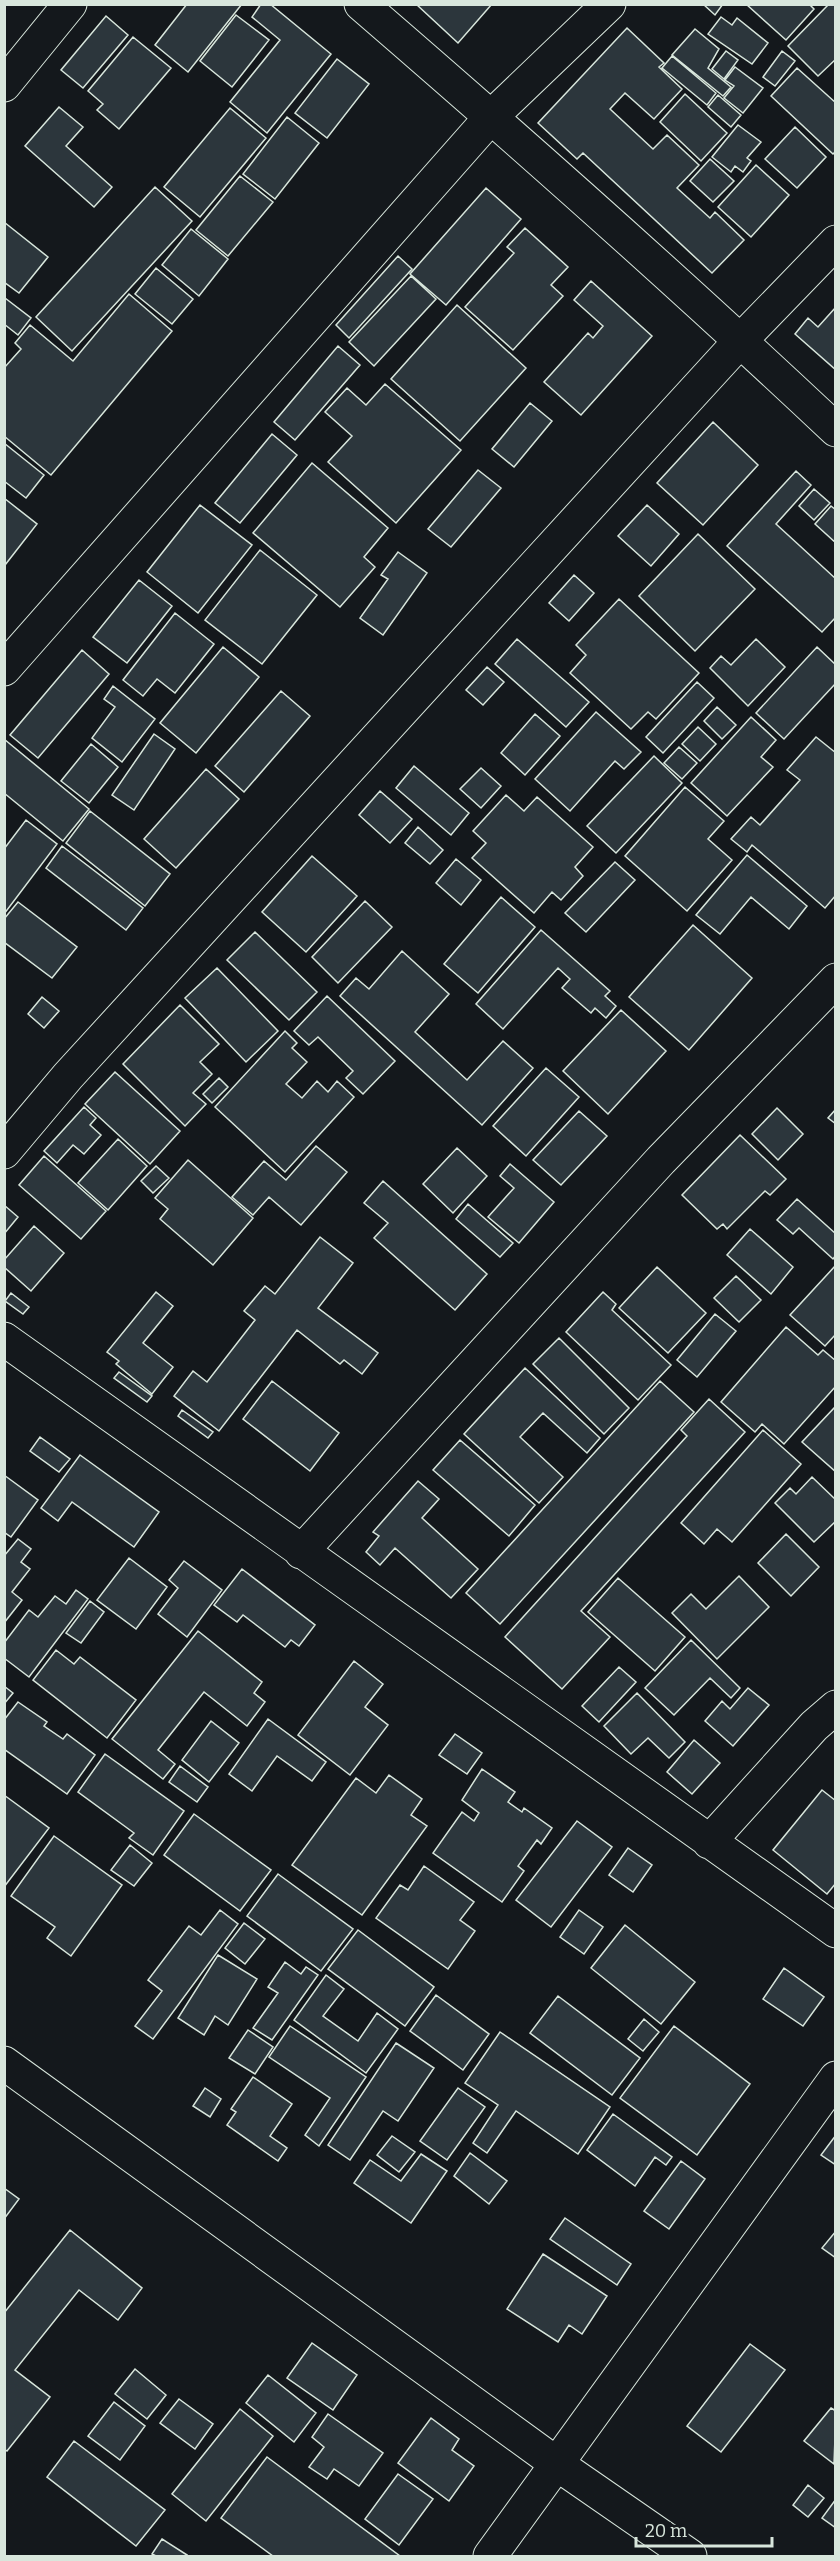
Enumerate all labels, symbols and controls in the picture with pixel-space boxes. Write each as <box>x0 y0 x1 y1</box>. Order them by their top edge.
scale bar <box>636 2510 772 2548</box>
text: 20 m <box>645 2520 687 2542</box>

